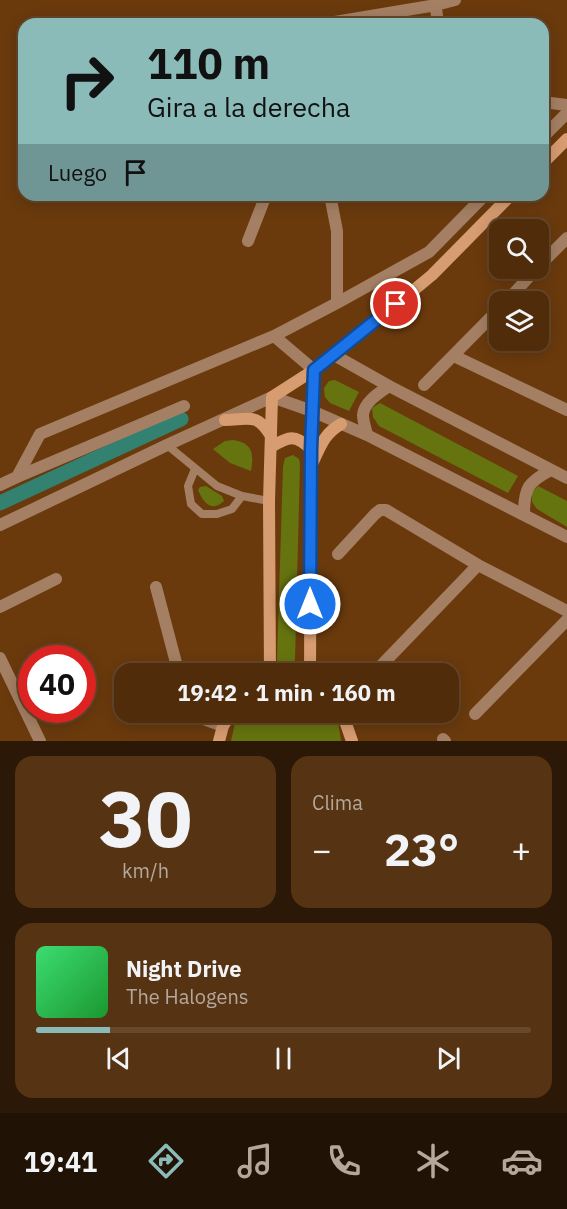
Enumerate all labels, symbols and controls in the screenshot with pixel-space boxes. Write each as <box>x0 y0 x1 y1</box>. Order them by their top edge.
text: 110 m <box>147 36 270 91</box>
icon: right <box>48 42 126 120</box>
text: Gira a la derecha <box>147 89 350 124</box>
icon: arrive <box>119 156 152 189</box>
text: Luego <box>48 158 107 187</box>
map controls <box>489 219 549 351</box>
button: search <box>489 219 549 279</box>
pin <box>370 278 421 329</box>
icon: arrive <box>379 287 412 320</box>
button: layers <box>489 291 549 351</box>
position arrow <box>278 572 342 636</box>
speed limit sign: 40 <box>18 645 96 723</box>
text: 19:42 · 1 min · 160 m <box>177 678 396 707</box>
text: 30 <box>99 767 192 868</box>
text: Clima <box>312 789 363 816</box>
text: 23° <box>384 820 459 878</box>
text: − <box>312 828 332 871</box>
text: + <box>511 828 531 871</box>
text: km/h <box>122 857 169 884</box>
text: Night Drive <box>126 954 242 983</box>
text: The Halogens <box>126 983 248 1010</box>
icon: previous <box>102 1042 135 1075</box>
icon: pause <box>267 1042 300 1075</box>
icon: next <box>432 1042 465 1075</box>
icon: directions <box>145 1140 187 1182</box>
icon: music <box>234 1140 276 1182</box>
icon: phone <box>323 1140 365 1182</box>
icon: climate <box>412 1140 454 1182</box>
icon: car <box>501 1140 543 1182</box>
text: 19:41 <box>24 1144 97 1179</box>

